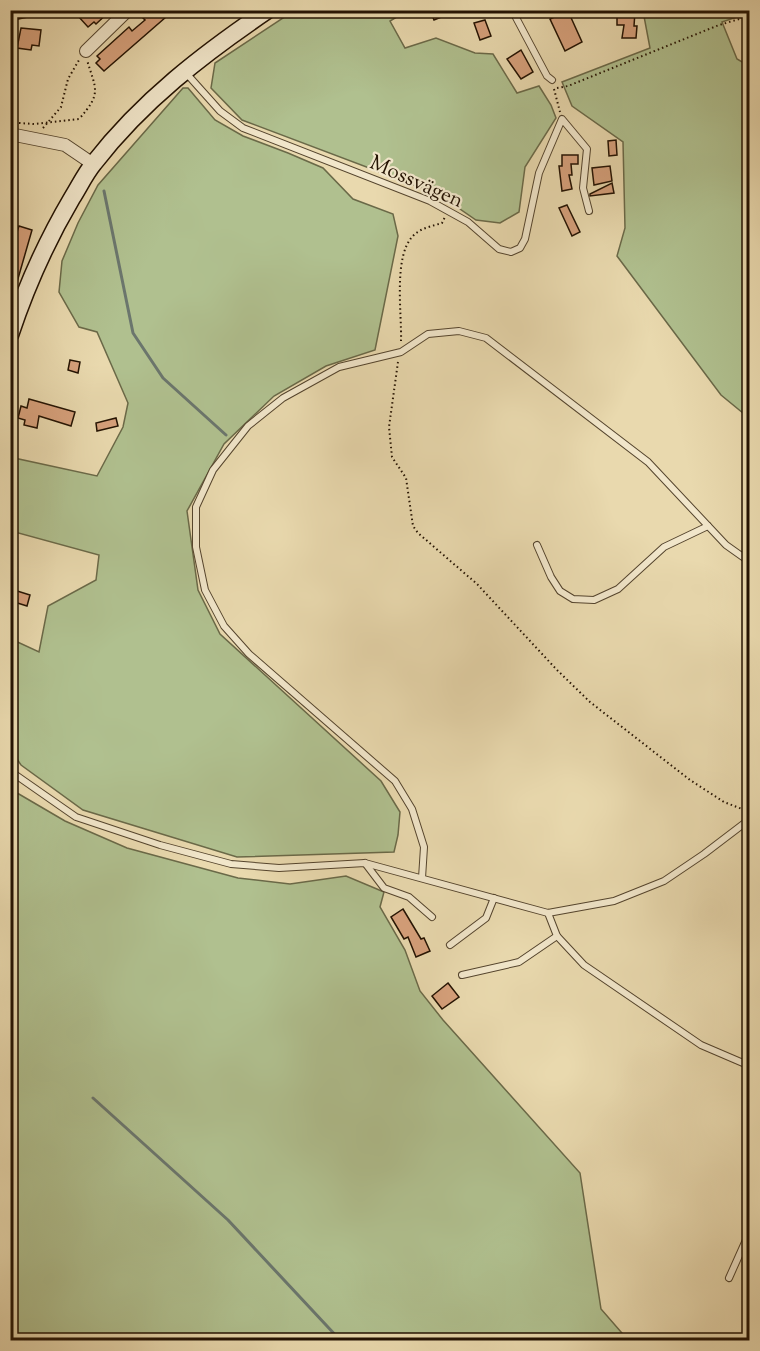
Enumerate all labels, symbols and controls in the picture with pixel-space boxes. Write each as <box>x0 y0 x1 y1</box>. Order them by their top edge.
street label: Mossvägen <box>365 149 468 217</box>

